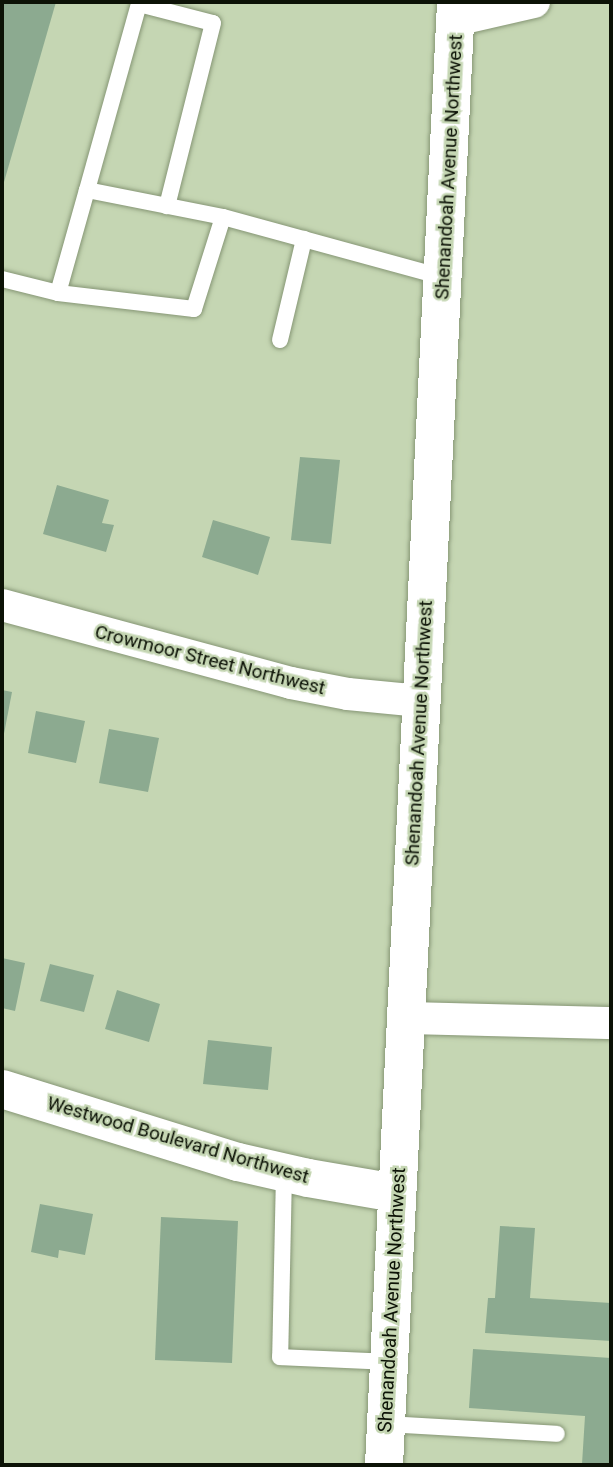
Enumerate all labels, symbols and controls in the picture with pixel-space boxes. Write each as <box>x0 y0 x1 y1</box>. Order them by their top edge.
street label: Shenandoah Avenue Northwest <box>431 34 467 300</box>
street label: Shenandoah Avenue Northwest <box>401 600 437 866</box>
street label: Crowmoor Street Northwest <box>93 620 327 700</box>
street label: Westwood Boulevard Northwest <box>45 1092 311 1188</box>
street label: Shenandoah Avenue Northwest <box>374 1167 410 1433</box>

